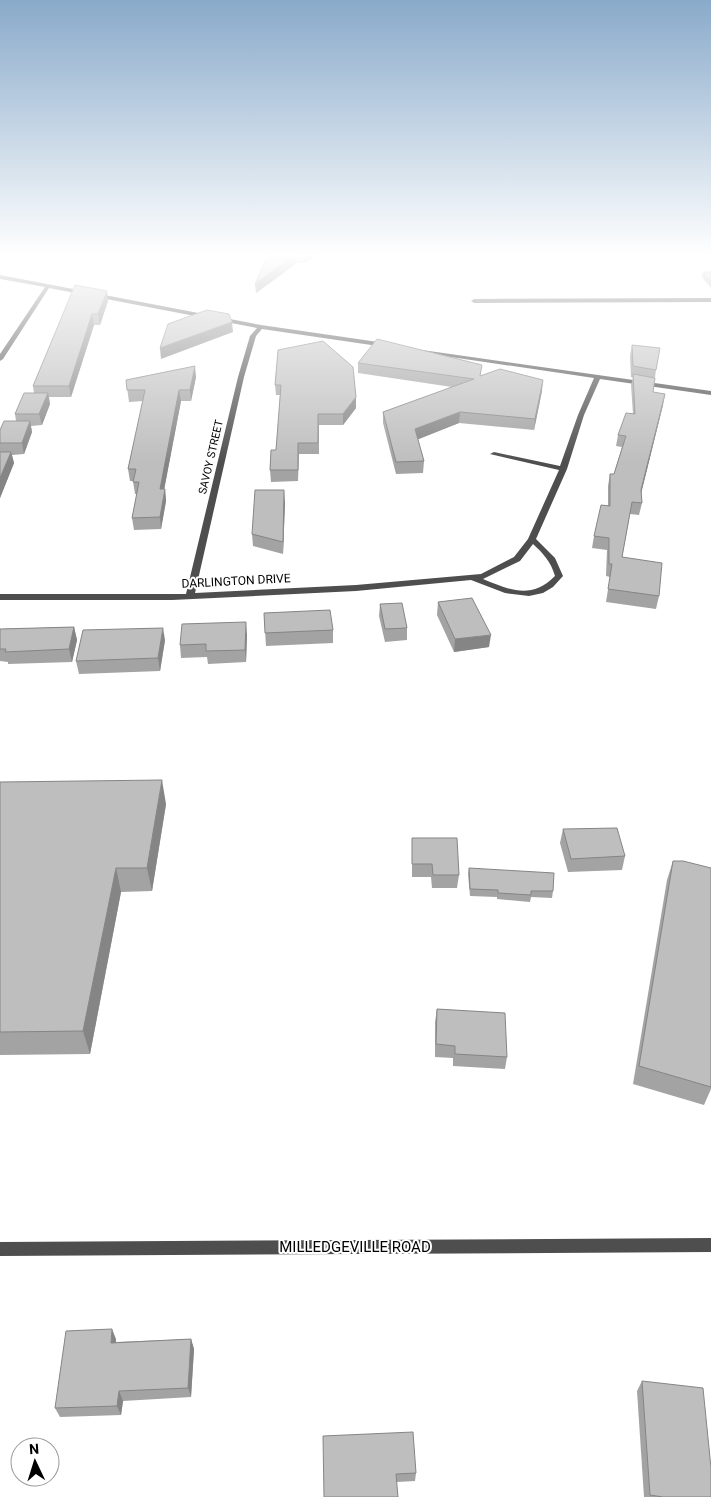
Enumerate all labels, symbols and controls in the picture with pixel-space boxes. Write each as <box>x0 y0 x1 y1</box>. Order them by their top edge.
street label: SAVOY STREET <box>196 418 226 495</box>
street label: DARLINGTON DRIVE <box>181 571 291 591</box>
street label: MILLEDGEVILLE ROAD <box>279 1238 431 1256</box>
north arrow <box>10 1437 60 1487</box>
text: N <box>29 1441 40 1457</box>

